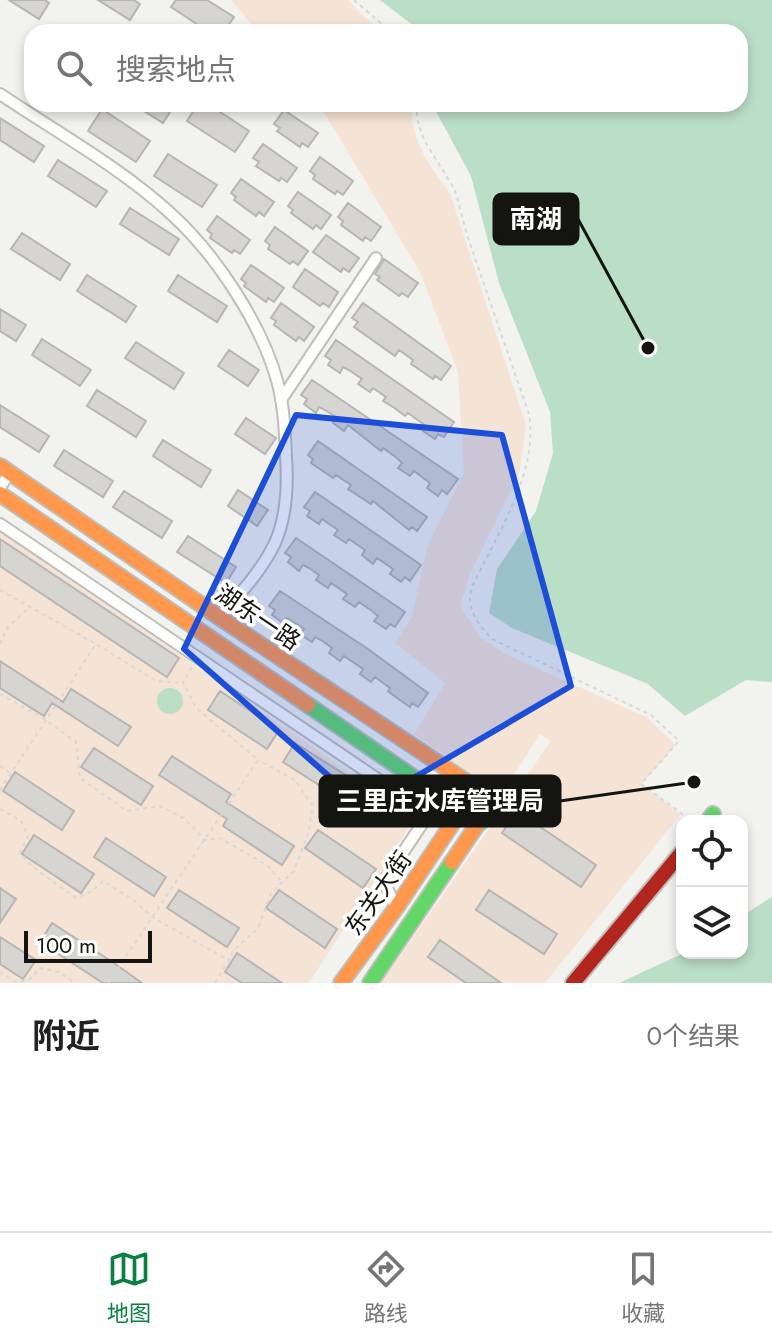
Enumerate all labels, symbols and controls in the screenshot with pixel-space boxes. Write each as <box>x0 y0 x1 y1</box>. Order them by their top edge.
search box <box>24 24 748 112</box>
icon: search <box>52 46 96 90</box>
text: 搜索地点 <box>116 48 236 91</box>
callout: 南湖 <box>494 194 578 244</box>
text: 南湖 <box>510 200 562 238</box>
street label: 湖东一路 <box>208 576 308 658</box>
callout: 三里庄水库管理局 <box>320 776 560 826</box>
text: 三里庄水库管理局 <box>336 782 544 820</box>
map controls <box>676 815 748 959</box>
button: locate <box>676 815 748 887</box>
street label: 东关大街 <box>336 844 420 942</box>
button: layers <box>676 887 748 959</box>
scale bar <box>24 927 152 963</box>
text: 100 m <box>36 929 96 961</box>
text: 附近 <box>32 1012 100 1061</box>
text: 0个结果 <box>646 1017 740 1055</box>
tab: 地图 <box>107 1247 151 1329</box>
tab: 路线 <box>364 1247 408 1329</box>
tab: 收藏 <box>621 1247 665 1329</box>

